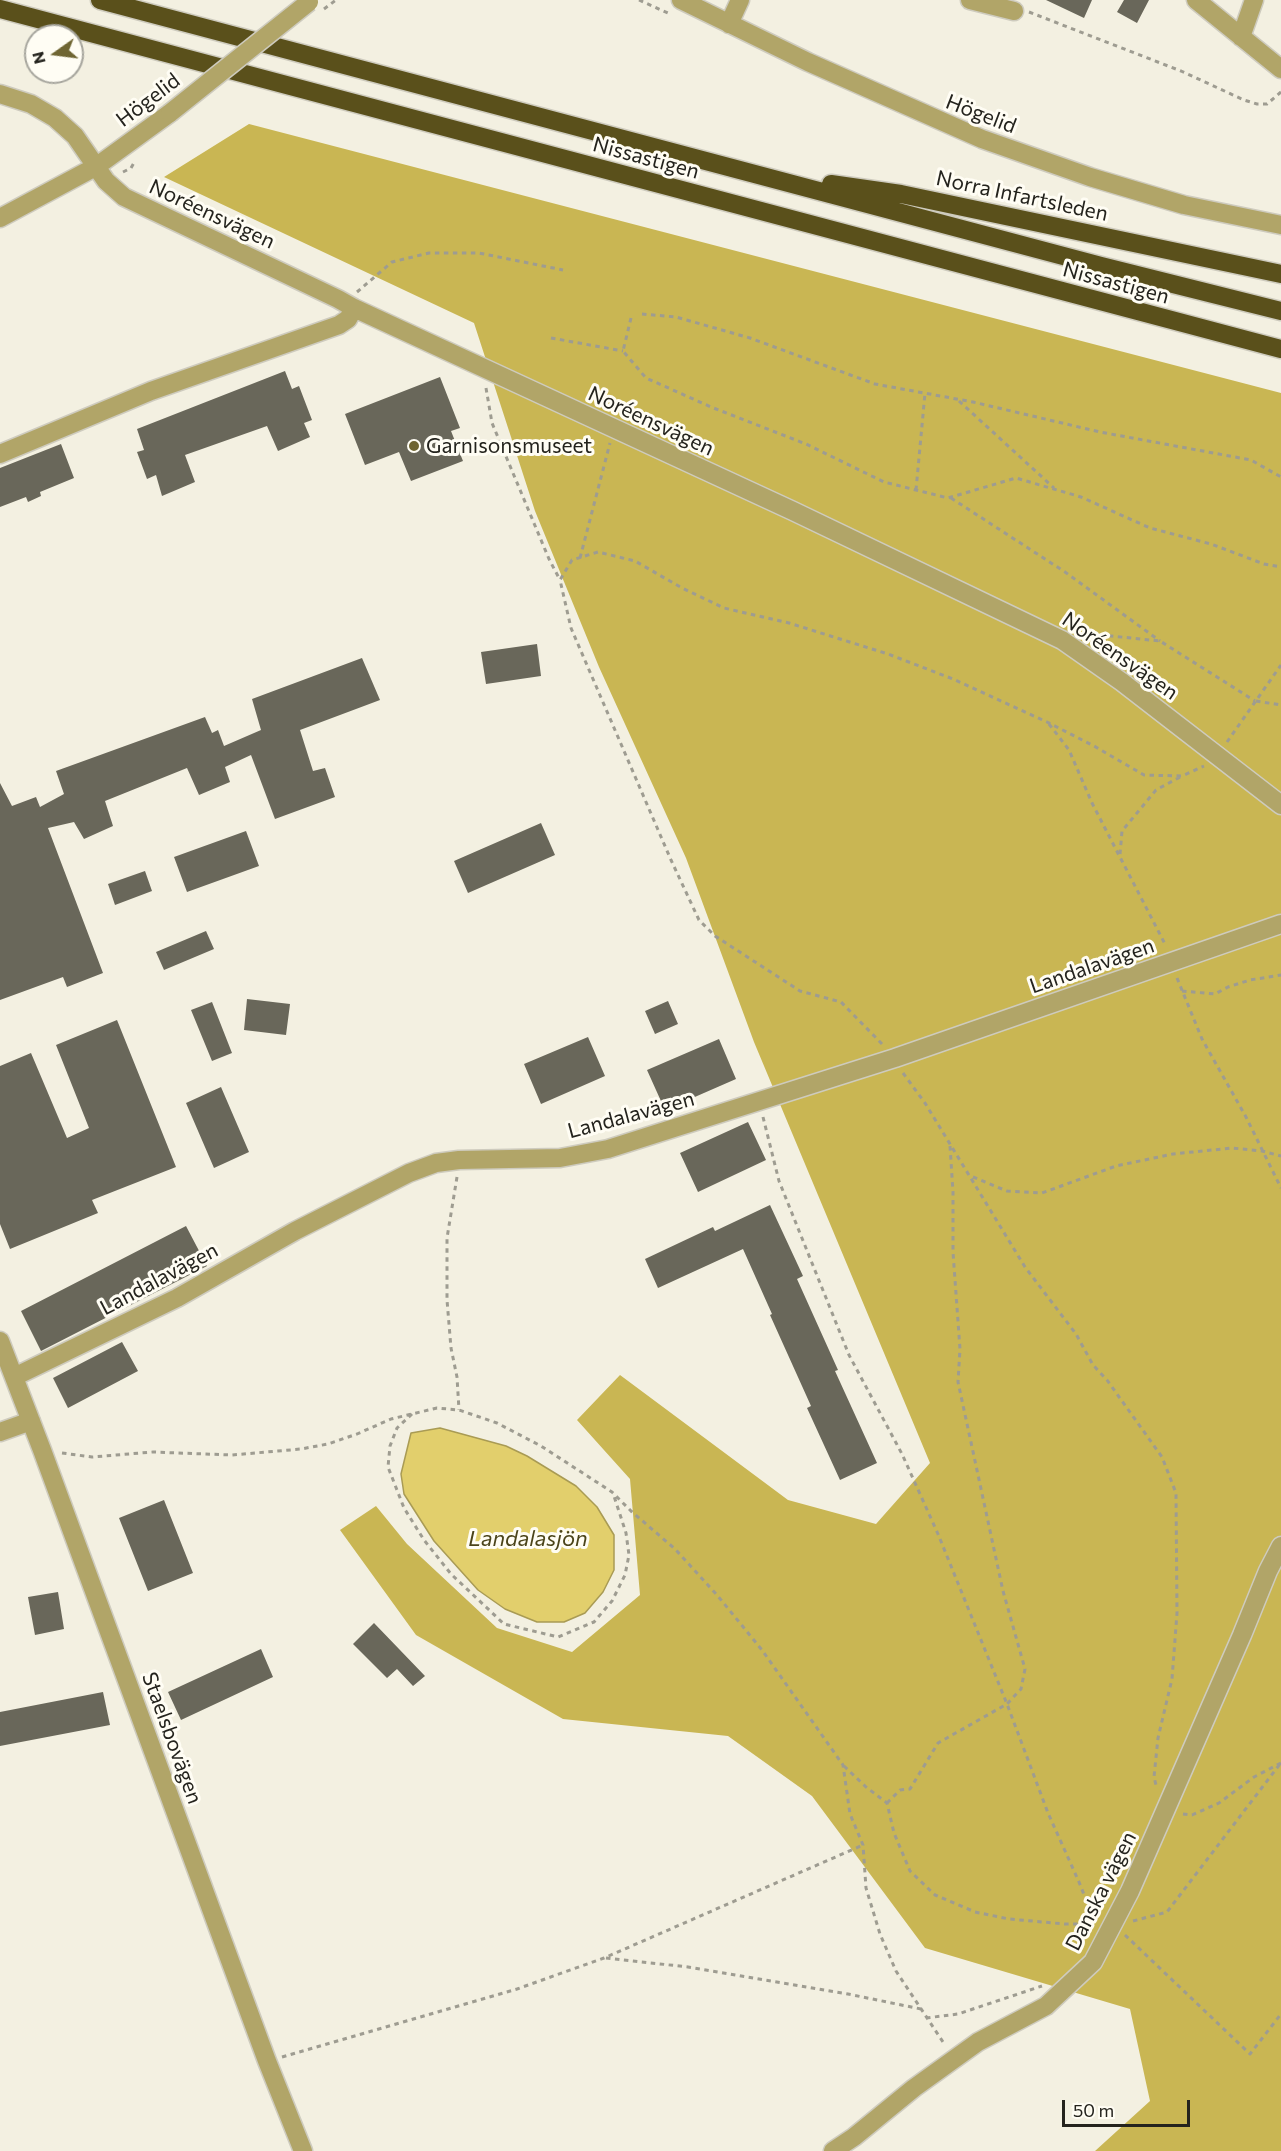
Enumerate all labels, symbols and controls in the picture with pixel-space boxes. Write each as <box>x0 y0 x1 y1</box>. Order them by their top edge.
north arrow <box>24 24 84 84</box>
text: N <box>27 50 49 66</box>
street label: Högelid <box>111 68 185 132</box>
street label: Högelid <box>942 89 1020 139</box>
street label: Nissastigen <box>590 132 702 184</box>
street label: Norra Infartsleden <box>934 165 1110 227</box>
street label: Noréensvägen <box>145 174 279 254</box>
street label: Nissastigen <box>1060 257 1172 309</box>
street label: Noréensvägen <box>584 381 718 461</box>
place label: Garnisonsmuseet <box>426 433 592 459</box>
marker: Garnisonsmuseet <box>407 439 421 453</box>
street label: Noréensvägen <box>1057 607 1183 705</box>
street label: Landalavägen <box>1026 933 1158 999</box>
street label: Landalavägen <box>565 1086 697 1144</box>
street label: Landalavägen <box>96 1237 222 1321</box>
water label: Landalasjön <box>468 1526 588 1552</box>
street label: Staelsbovägen <box>137 1669 207 1807</box>
street label: Danska vägen <box>1060 1827 1142 1955</box>
scale bar <box>1065 2088 1192 2126</box>
text: 50 m <box>1073 2099 1114 2121</box>

